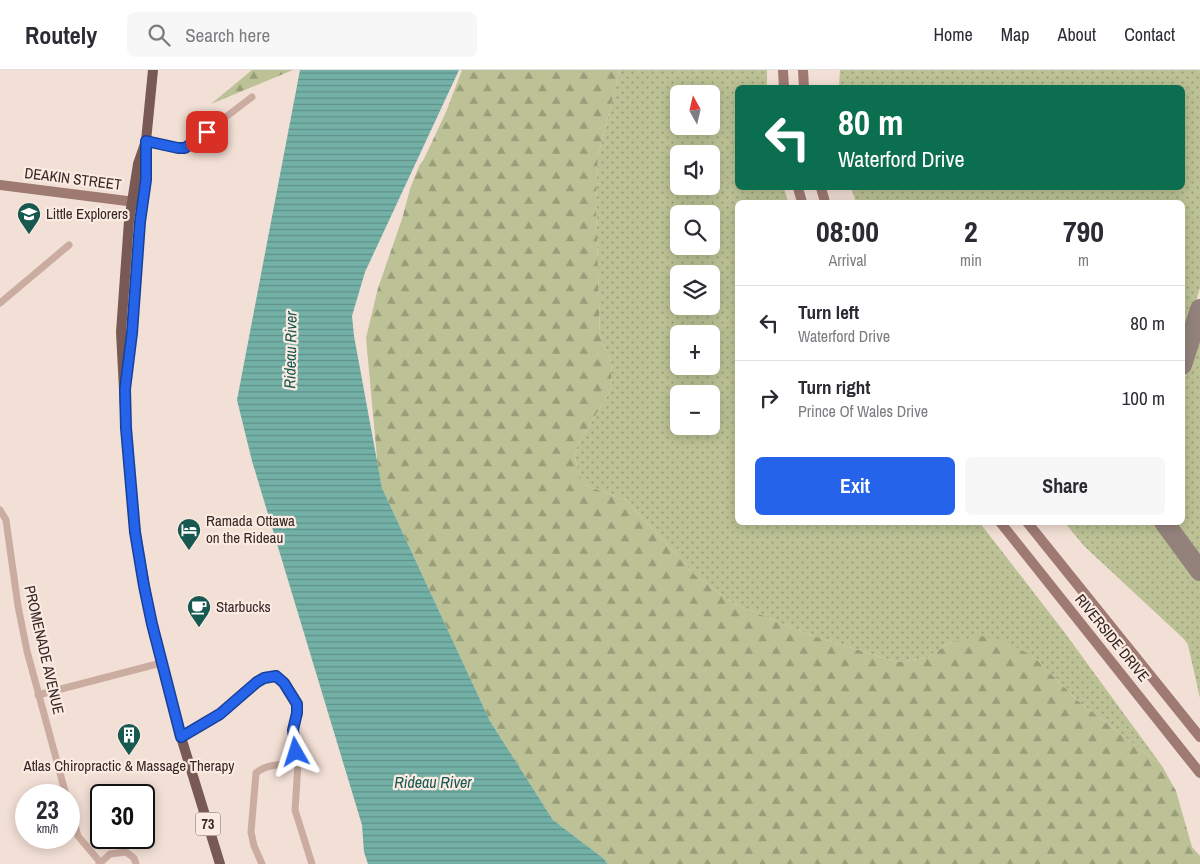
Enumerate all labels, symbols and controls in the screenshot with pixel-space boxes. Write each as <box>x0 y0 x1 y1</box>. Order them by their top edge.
search box <box>127 12 477 57</box>
text: Routely <box>25 19 97 51</box>
icon: search <box>145 21 173 49</box>
text: Search here <box>185 22 270 48</box>
text: Home <box>933 22 973 47</box>
text: Map <box>1001 22 1030 47</box>
text: About <box>1058 22 1096 47</box>
text: Contact <box>1124 22 1175 47</box>
north arrow <box>670 85 720 135</box>
map controls <box>670 85 720 435</box>
text: 80 m <box>838 99 903 146</box>
icon: left <box>755 105 820 170</box>
pin <box>186 111 228 153</box>
icon: arrive <box>193 118 221 146</box>
text: Waterford Drive <box>838 144 965 174</box>
button: sound <box>670 145 720 195</box>
street label: DEAKIN STREET <box>23 162 123 195</box>
school or university icon: Little Explorers <box>16 201 42 235</box>
place label: Little Explorers <box>46 203 128 224</box>
button: search <box>670 205 720 255</box>
text: 08:00 <box>816 211 879 251</box>
text: 2 <box>964 211 978 251</box>
text: 790 <box>1063 211 1104 251</box>
text: Arrival <box>829 249 866 271</box>
text: min <box>960 249 982 271</box>
text: m <box>1078 249 1089 271</box>
button: layers <box>670 265 720 315</box>
text: Turn left <box>798 299 859 325</box>
icon: left <box>755 309 783 337</box>
text: 80 m <box>1130 310 1165 336</box>
water label: Rideau River <box>278 311 302 389</box>
button: + <box>670 325 720 375</box>
text: Waterford Drive <box>798 325 890 347</box>
text: Turn right <box>798 374 870 400</box>
icon: right <box>755 384 783 412</box>
button: − <box>670 385 720 435</box>
text: 100 m <box>1122 385 1165 411</box>
text: Prince Of Wales Drive <box>798 400 928 422</box>
button: Exit <box>755 457 955 515</box>
button: Share <box>965 457 1165 515</box>
place label: Ramada Ottawa on the Rideau <box>206 510 295 548</box>
hotel icon: Ramada Ottawa on the Rideau <box>176 517 202 551</box>
street label: PROMENADE AVENUE <box>19 583 70 716</box>
street label: RIVERSIDE DRIVE <box>1070 589 1154 686</box>
cafe icon: Starbucks <box>186 594 212 628</box>
place label: Starbucks <box>216 596 271 617</box>
building icon: Atlas Chiropractic & Massage Therapy <box>116 722 142 756</box>
position arrow <box>269 725 321 777</box>
place label: Atlas Chiropractic & Massage Therapy <box>22 755 235 776</box>
water label: Rideau River <box>394 771 472 793</box>
speed limit sign: 30 <box>90 784 155 849</box>
text: 23 <box>36 793 59 827</box>
road number: 73 <box>196 812 220 836</box>
text: km/h <box>37 821 58 837</box>

